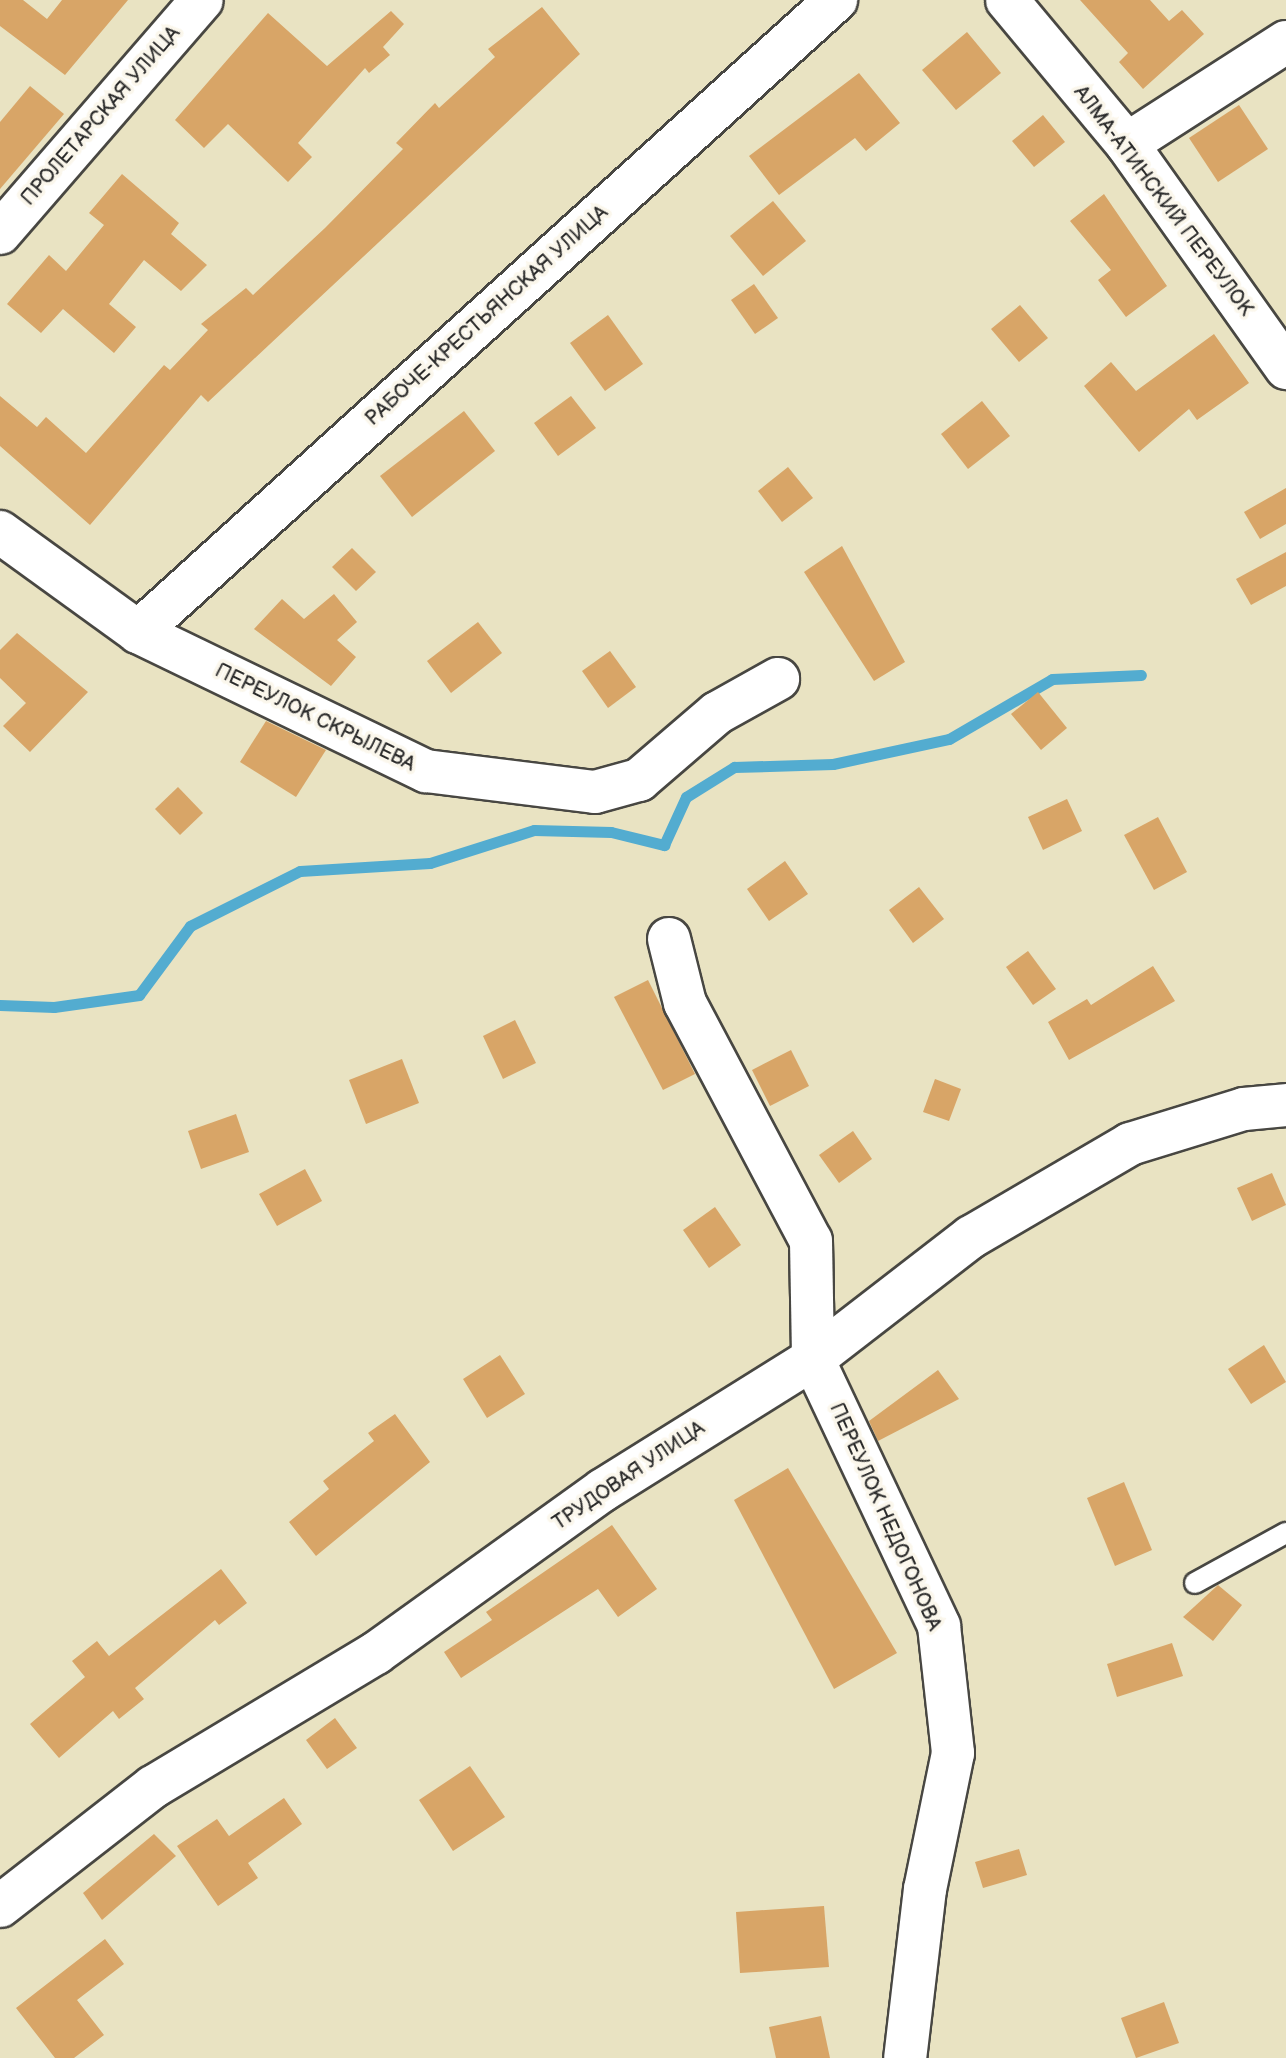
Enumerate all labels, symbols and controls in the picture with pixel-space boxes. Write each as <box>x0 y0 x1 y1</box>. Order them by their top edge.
street label: ПРОЛЕТАРСКАЯ УЛИЦА <box>17 21 185 211</box>
street label: АЛМА-АТИНСКИЙ ПЕРЕУЛОК <box>1068 81 1258 321</box>
street label: РАБОЧЕ-КРЕСТЬЯНСКАЯ УЛИЦА <box>361 201 613 431</box>
street label: ПЕРЕУЛОК СКРЫЛЕВА <box>211 659 419 777</box>
street label: ПЕРЕУЛОК НЕДОГОНОВА <box>824 1400 946 1634</box>
street label: ТРУДОВАЯ УЛИЦА <box>549 1416 709 1536</box>

